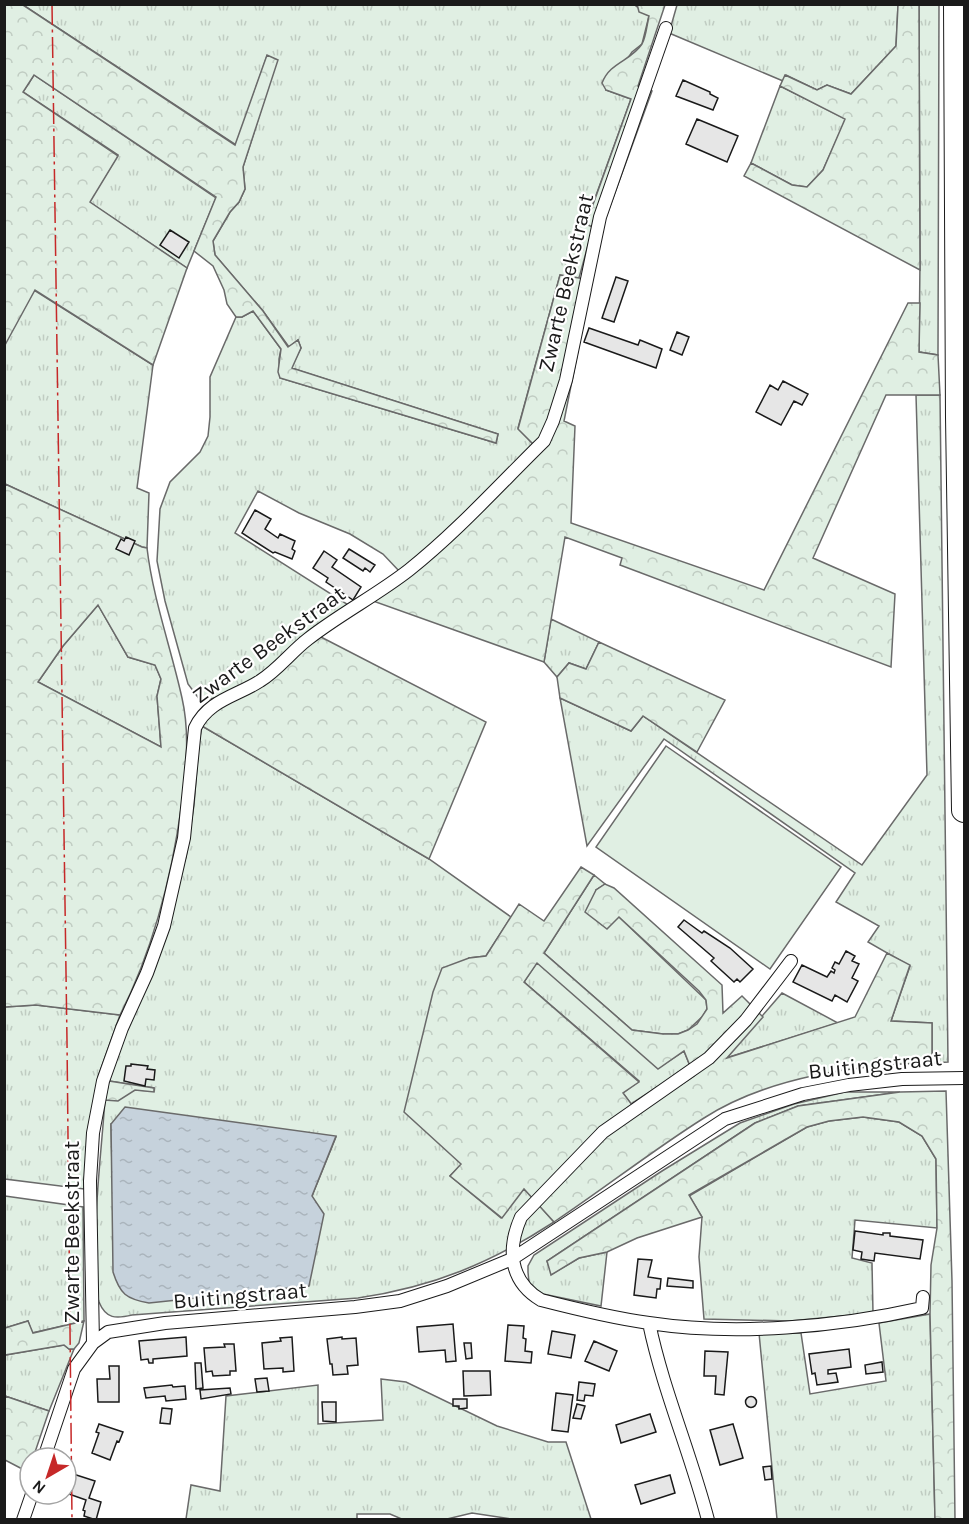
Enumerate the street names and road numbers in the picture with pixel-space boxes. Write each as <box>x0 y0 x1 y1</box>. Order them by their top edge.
street label: Zwarte Beekstraat <box>533 191 599 375</box>
street label: Zwarte Beekstraat <box>187 581 351 709</box>
street label: Buitingstraat <box>807 1045 943 1085</box>
street label: Zwarte Beekstraat <box>59 1141 85 1323</box>
street label: Buitingstraat <box>172 1277 308 1315</box>

